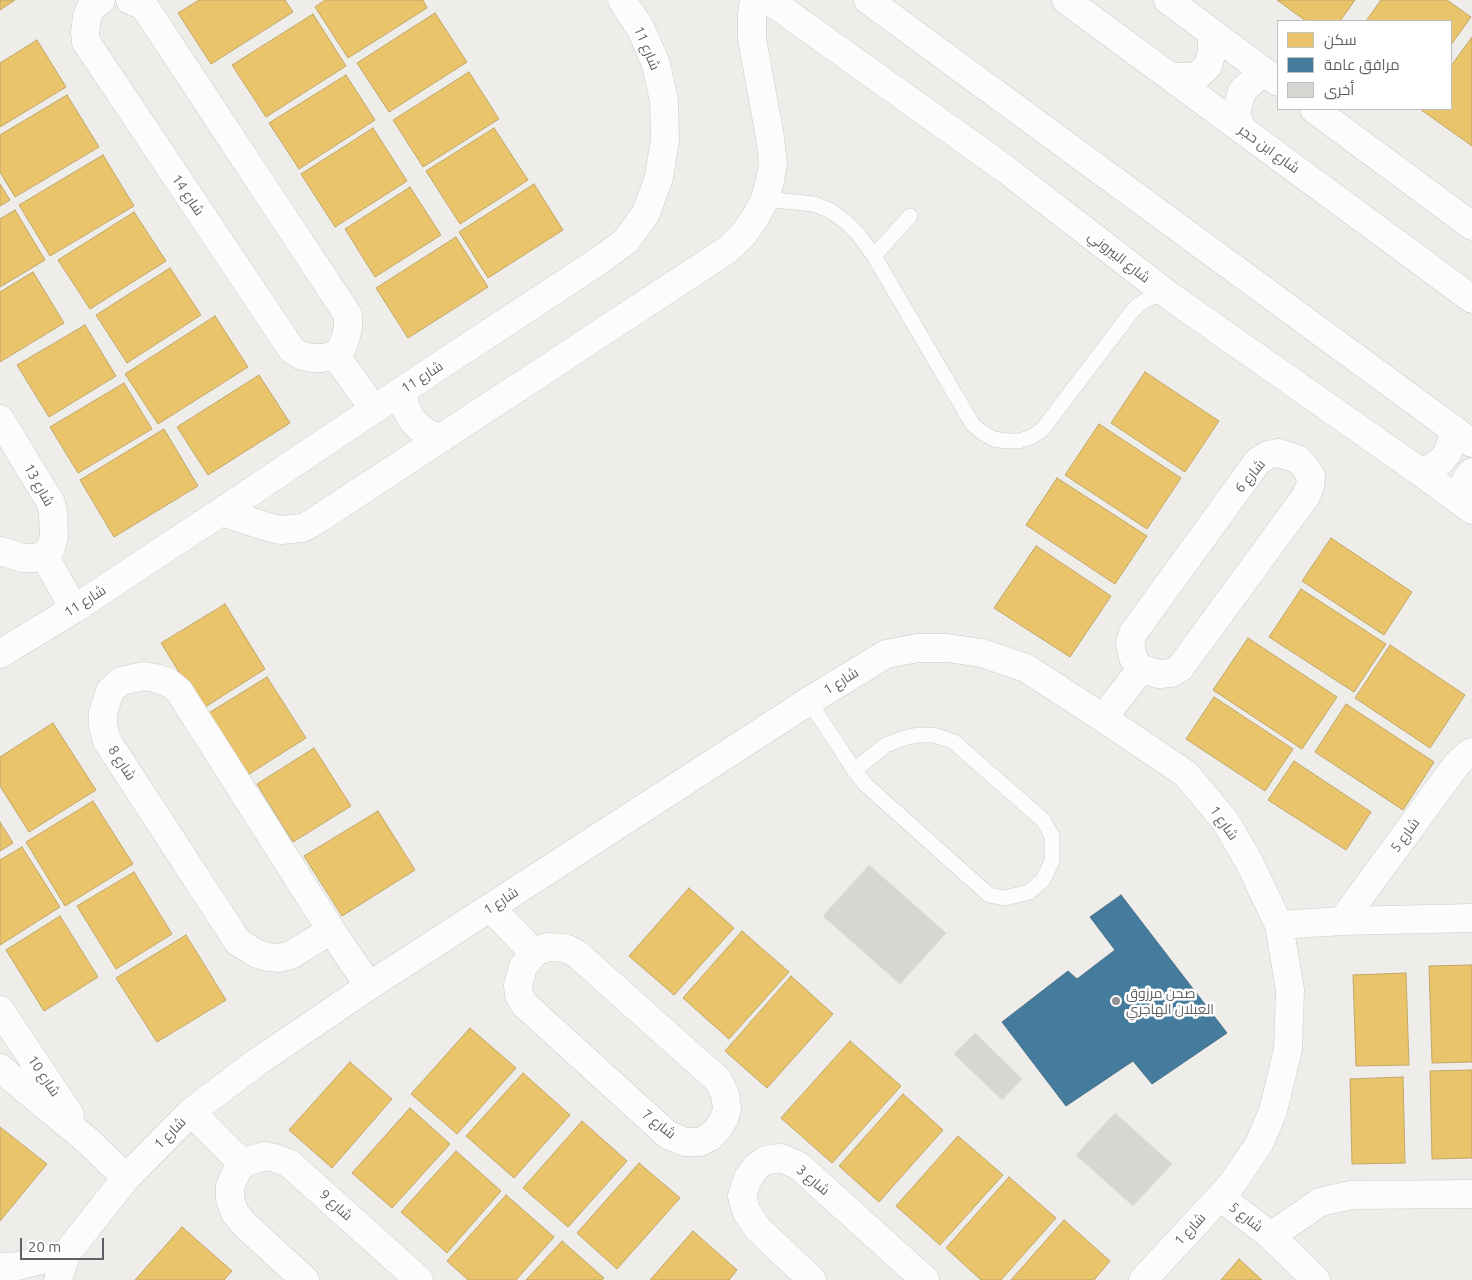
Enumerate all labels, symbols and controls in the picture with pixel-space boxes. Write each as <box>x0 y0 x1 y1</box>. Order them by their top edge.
legend <box>1277 20 1452 110</box>
street label: شارع 11 <box>630 23 664 73</box>
text: سكن <box>1324 31 1357 48</box>
text: مرافق عامة <box>1324 56 1400 73</box>
text: أخرى <box>1324 81 1354 98</box>
street label: شارع ابن حجر <box>1235 121 1303 177</box>
street label: شارع 14 <box>168 171 208 219</box>
street label: شارع البيروني <box>1085 228 1153 286</box>
street label: شارع 11 <box>398 357 446 397</box>
street label: شارع 6 <box>1231 456 1269 496</box>
street label: شارع 13 <box>20 461 58 509</box>
street label: شارع 11 <box>61 581 109 621</box>
street label: شارع 1 <box>820 664 862 698</box>
street label: شارع 8 <box>105 742 139 784</box>
street label: شارع 1 <box>1206 803 1242 843</box>
street label: شارع 5 <box>1387 815 1423 855</box>
street label: شارع 1 <box>480 884 522 918</box>
place label: صحن مرزوق العبلان الهاجري <box>1126 985 1214 1018</box>
marker: صحن مرزوق العبلان الهاجري <box>1110 995 1122 1007</box>
street label: شارع 10 <box>24 1052 64 1100</box>
street label: شارع 7 <box>639 1106 679 1142</box>
street label: شارع 1 <box>151 1114 189 1152</box>
street label: شارع 3 <box>793 1161 833 1199</box>
street label: شارع 9 <box>316 1186 356 1224</box>
street label: شارع 5 <box>1226 1199 1266 1235</box>
street label: شارع 1 <box>1171 1209 1209 1249</box>
scale bar <box>22 1228 106 1260</box>
text: 20 m <box>28 1238 61 1255</box>

